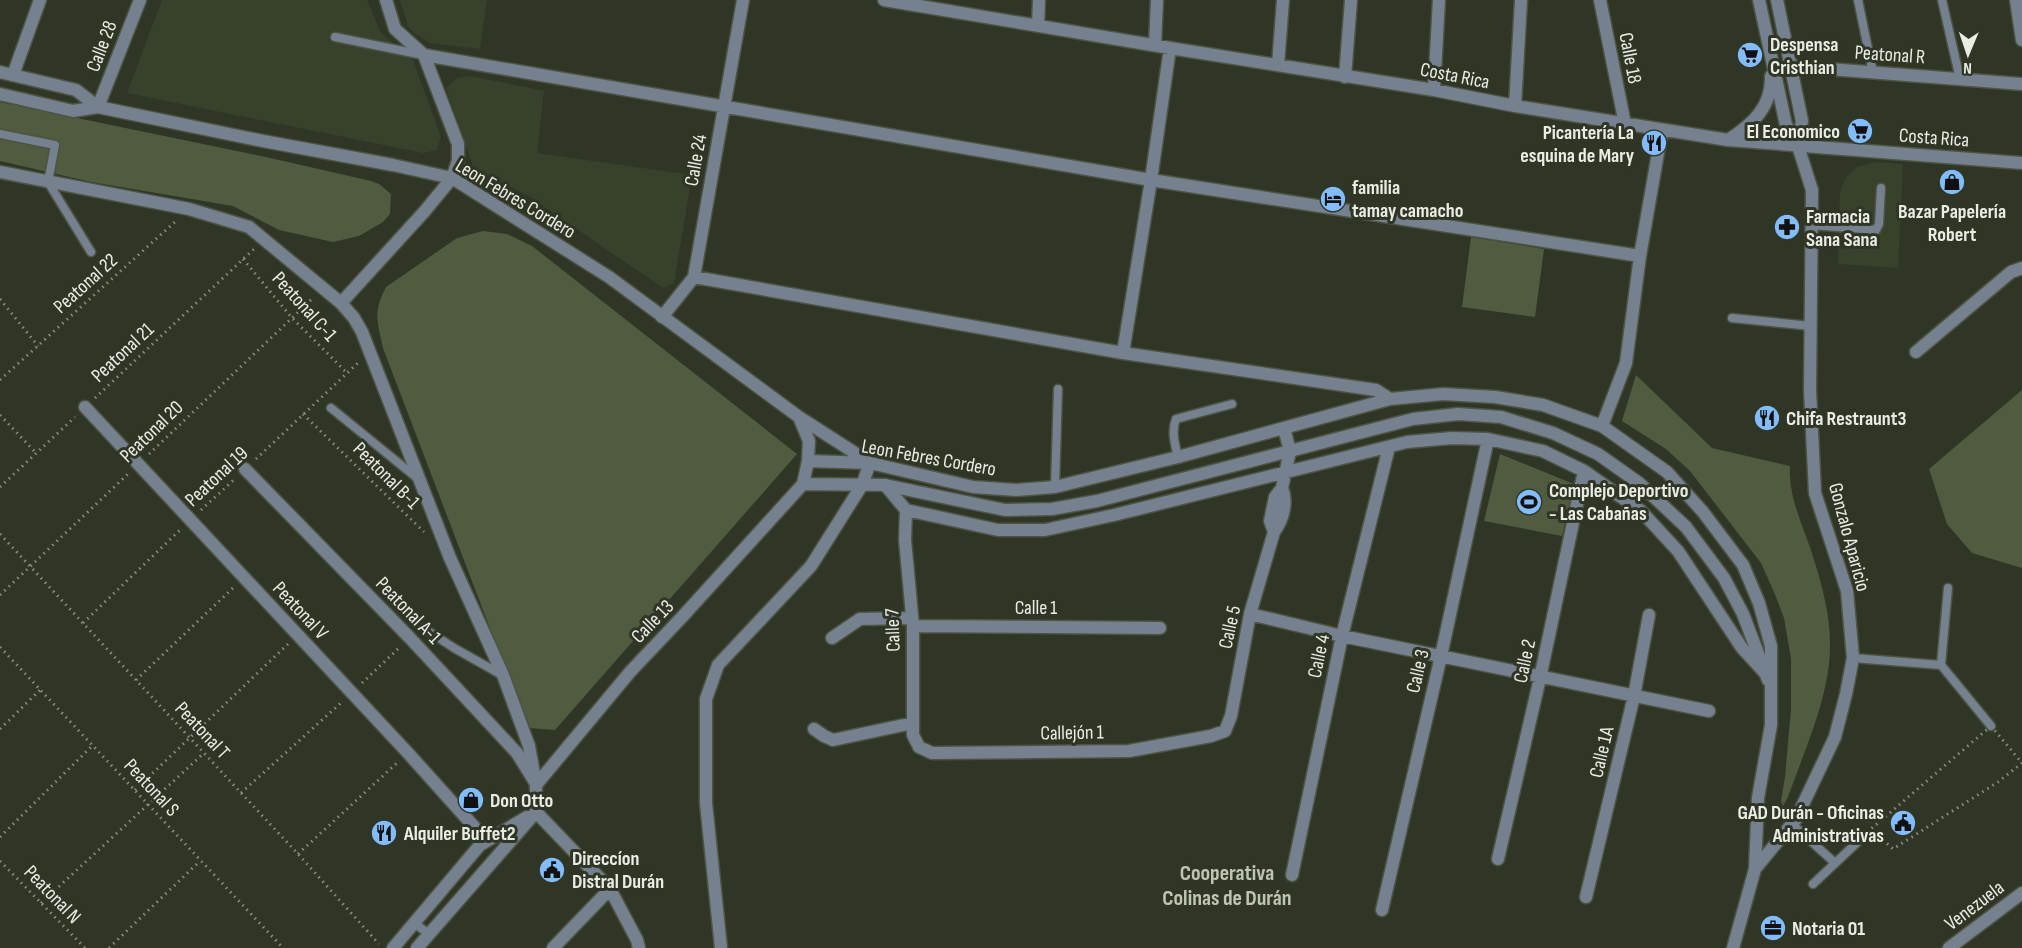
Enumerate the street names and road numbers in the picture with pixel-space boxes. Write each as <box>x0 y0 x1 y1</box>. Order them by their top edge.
street label: Calle 28 <box>81 17 123 75</box>
street label: Calle 18 <box>1613 31 1647 86</box>
street label: Peatonal R <box>1854 41 1926 69</box>
street label: Costa Rica <box>1418 57 1492 94</box>
street label: Costa Rica <box>1898 124 1970 152</box>
street label: Calle 24 <box>680 132 712 188</box>
street label: Leon Febres Cordero <box>451 154 580 244</box>
street label: Peatonal 22 <box>49 249 123 319</box>
street label: Peatonal C-1 <box>267 267 342 346</box>
street label: Peatonal 21 <box>86 318 159 388</box>
street label: Peatonal 20 <box>115 396 188 468</box>
street label: Leon Febres Cordero <box>860 434 998 482</box>
street label: Peatonal B-1 <box>348 437 425 514</box>
street label: Peatonal 19 <box>180 442 253 512</box>
street label: Gonzalo Aparicio <box>1823 480 1875 594</box>
street label: Peatonal A-1 <box>370 572 446 649</box>
street label: Peatonal V <box>267 577 333 645</box>
street label: Calle 13 <box>626 595 679 648</box>
street label: Calle 1 <box>1015 596 1057 620</box>
street label: Calle 5 <box>1214 603 1246 651</box>
street label: Calle 7 <box>880 608 906 652</box>
street label: Calle 4 <box>1303 632 1335 680</box>
street label: Calle 2 <box>1509 637 1541 685</box>
street label: Calle 3 <box>1401 647 1435 695</box>
street label: Peatonal T <box>170 697 235 764</box>
street label: Callejón 1 <box>1040 720 1104 746</box>
street label: Calle 1A <box>1584 724 1620 780</box>
street label: Peatonal S <box>119 754 184 822</box>
street label: Peatonal N <box>19 861 86 929</box>
street label: Venezuela <box>1940 876 2009 936</box>

